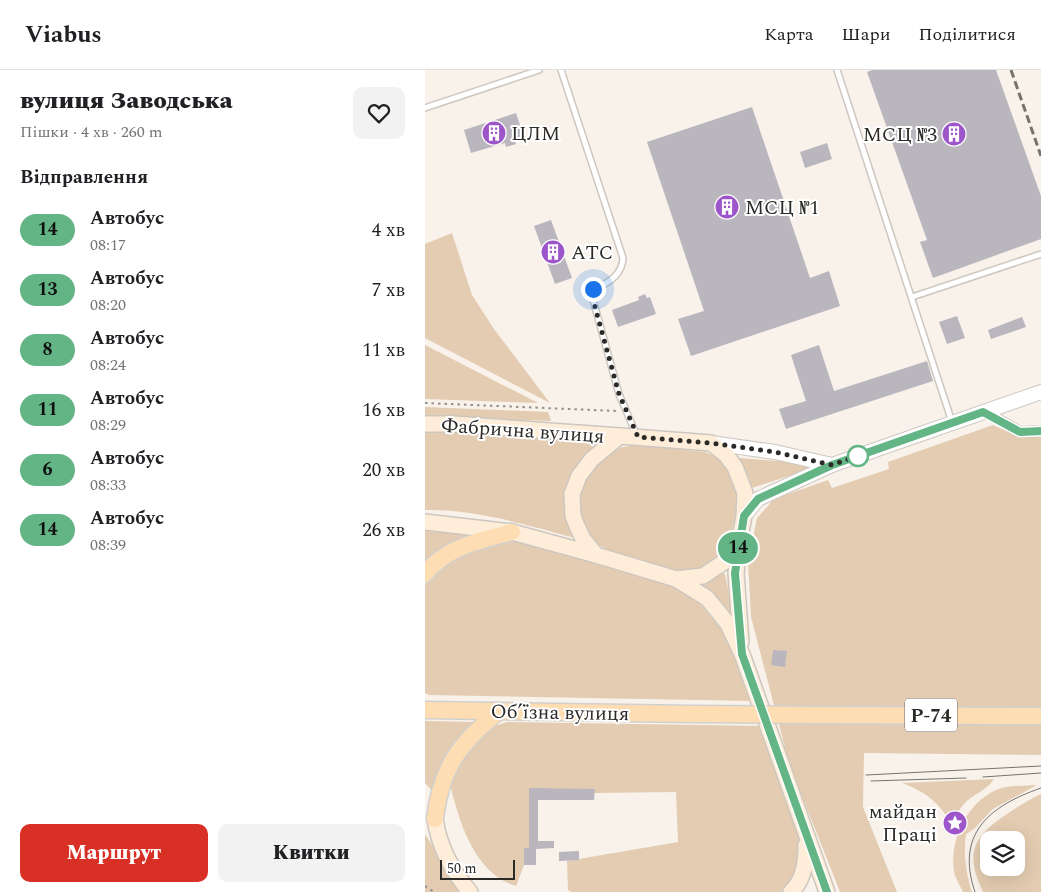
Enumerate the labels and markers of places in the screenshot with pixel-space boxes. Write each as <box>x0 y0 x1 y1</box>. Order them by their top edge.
place label: ЦЛМ <box>511 119 560 149</box>
building icon: ЦЛМ <box>481 120 507 146</box>
place label: МСЦ №3 <box>863 120 937 150</box>
building icon: МСЦ №3 <box>941 121 967 147</box>
place label: МСЦ №1 <box>745 193 819 223</box>
building icon: МСЦ №1 <box>714 194 740 220</box>
place label: АТС <box>571 238 613 268</box>
building icon: АТС <box>540 239 566 265</box>
unlabelled marker <box>847 445 869 467</box>
place label: майдан Праці <box>869 797 937 850</box>
place icon: майдан Праці <box>942 810 968 836</box>

